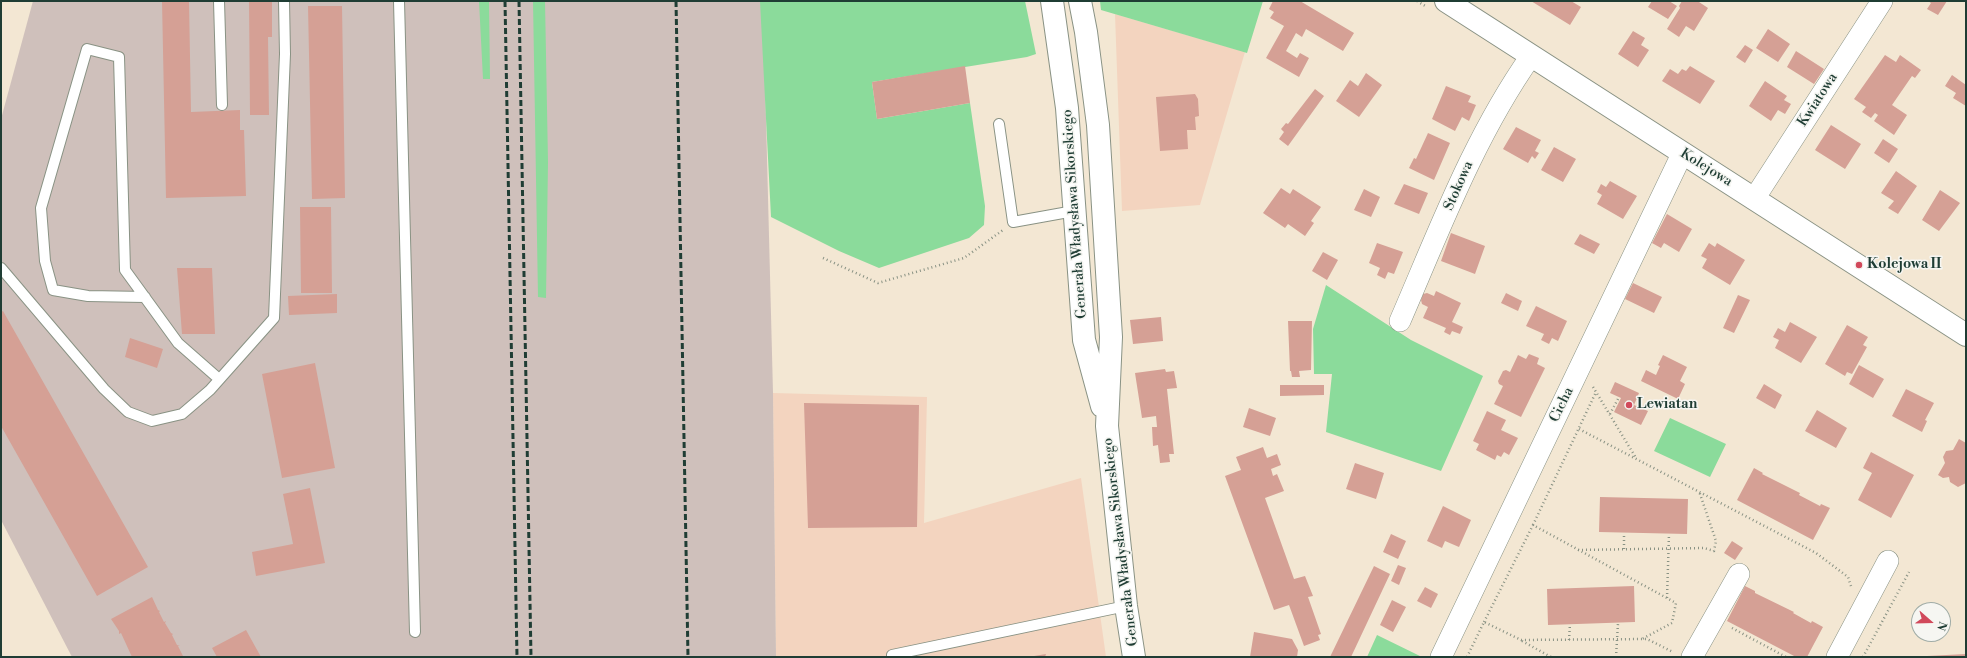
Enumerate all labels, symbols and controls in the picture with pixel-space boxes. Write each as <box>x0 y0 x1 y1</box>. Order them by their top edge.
street label: Kwiatowa <box>1795 70 1841 130</box>
street label: Generała Władysława Sikorskiego <box>1059 109 1091 319</box>
street label: Kolejowa <box>1677 145 1735 191</box>
street label: Stokowa <box>1441 159 1477 213</box>
place label: Kolejowa II <box>1867 257 1941 273</box>
marker: Kolejowa II <box>1854 260 1864 270</box>
street label: Cicha <box>1546 385 1578 425</box>
place label: Lewiatan <box>1637 397 1697 413</box>
marker: Lewiatan <box>1624 400 1634 410</box>
street label: Generała Władysława Sikorskiego <box>1100 437 1142 647</box>
north arrow <box>1911 602 1951 642</box>
text: N <box>1933 619 1949 632</box>

